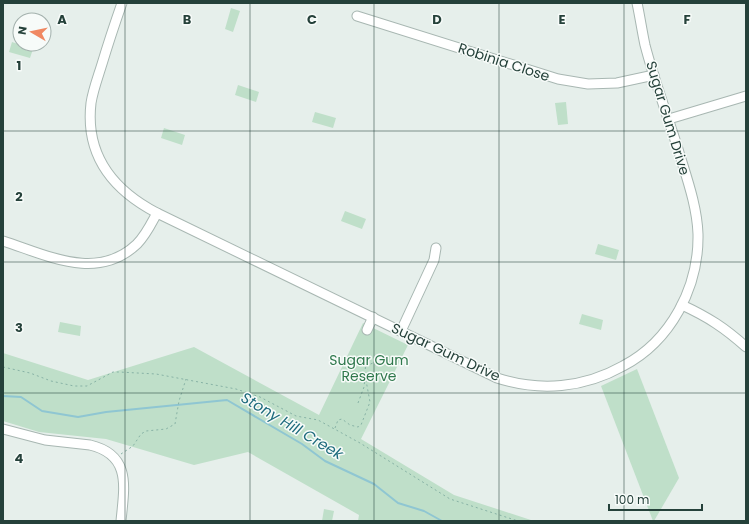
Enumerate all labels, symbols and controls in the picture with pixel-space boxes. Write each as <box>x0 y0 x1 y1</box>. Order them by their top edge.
text: A <box>57 10 67 29</box>
text: B <box>183 10 192 29</box>
text: C <box>307 10 317 29</box>
text: D <box>432 10 442 29</box>
text: E <box>558 10 566 29</box>
text: F <box>683 10 691 29</box>
north arrow <box>12 12 52 52</box>
text: N <box>14 25 31 36</box>
street label: Robinia Close <box>456 38 553 86</box>
text: 1 <box>17 56 21 75</box>
street label: Sugar Gum Drive <box>641 59 695 178</box>
text: 2 <box>15 187 23 206</box>
text: 3 <box>15 318 23 337</box>
street label: Sugar Gum Drive <box>388 318 504 386</box>
park label: Sugar Gum Reserve <box>329 350 409 386</box>
water label: Stony Hill Creek <box>237 387 348 465</box>
text: 4 <box>15 449 24 468</box>
scale bar <box>609 486 702 512</box>
text: 100 m <box>615 491 649 508</box>

